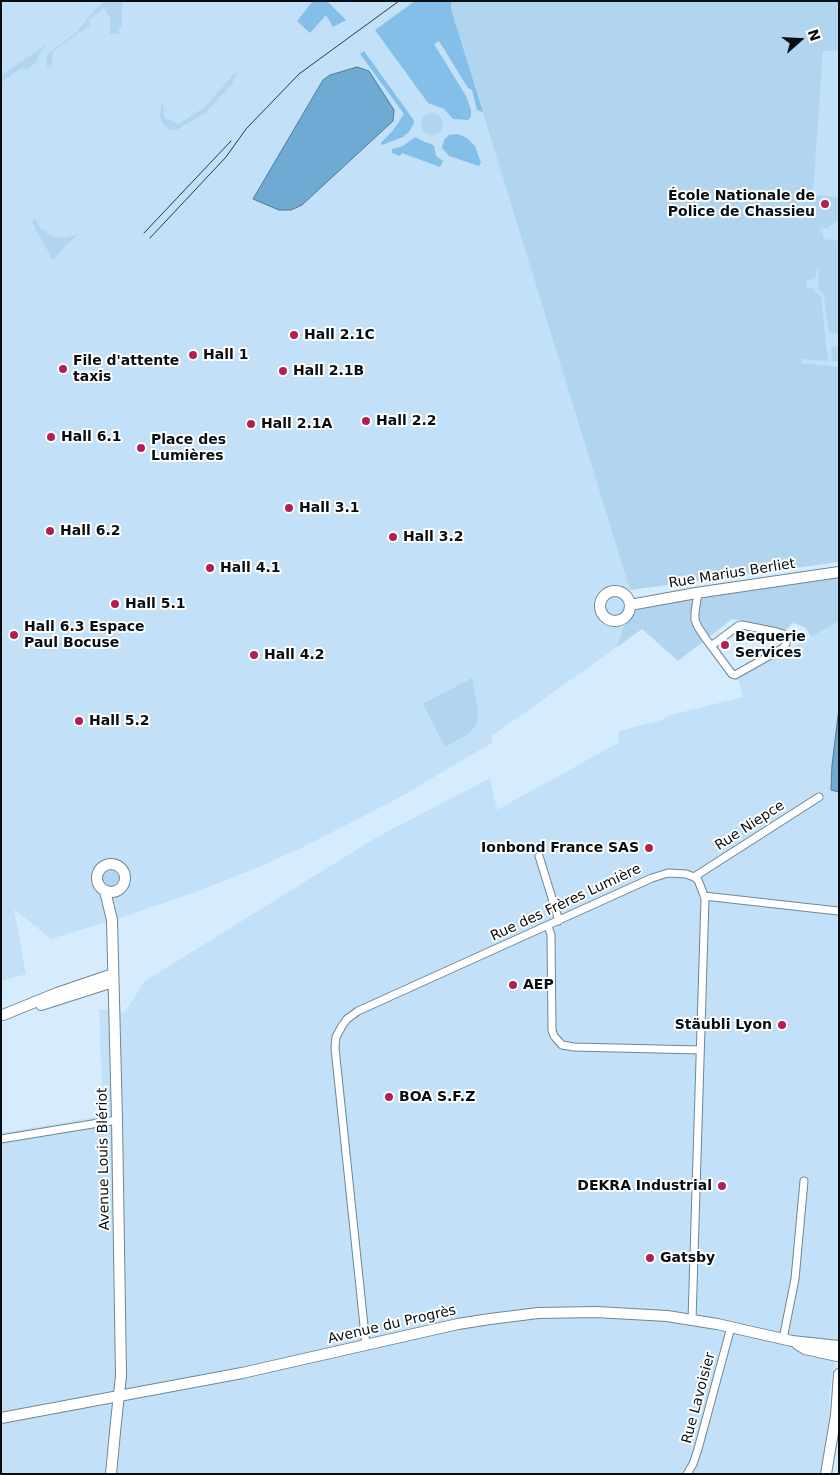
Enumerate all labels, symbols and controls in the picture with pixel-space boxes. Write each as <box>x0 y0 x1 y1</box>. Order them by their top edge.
north arrow <box>775 15 825 65</box>
text: N <box>805 27 824 43</box>
place label: École Nationale de Police de Chassieu <box>668 188 815 220</box>
marker: École Nationale de Police de Chassieu <box>819 198 831 210</box>
place label: Hall 2.1C <box>304 327 375 343</box>
marker: Hall 2.1C <box>288 329 300 341</box>
place label: Hall 1 <box>203 347 248 363</box>
marker: Hall 1 <box>187 349 199 361</box>
place label: File d'attente taxis <box>73 353 179 386</box>
marker: File d'attente taxis <box>57 363 69 375</box>
place label: Hall 2.1B <box>293 363 364 379</box>
marker: Hall 2.1B <box>277 365 289 377</box>
place label: Hall 2.2 <box>376 413 436 429</box>
marker: Hall 2.2 <box>360 415 372 427</box>
place label: Hall 2.1A <box>261 416 332 432</box>
marker: Hall 2.1A <box>245 418 257 430</box>
place label: Hall 6.1 <box>61 429 121 445</box>
marker: Hall 6.1 <box>45 431 57 443</box>
place label: Place des Lumières <box>151 432 226 464</box>
marker: Place des Lumières <box>135 442 147 454</box>
place label: Hall 3.1 <box>299 500 359 516</box>
marker: Hall 3.1 <box>283 502 295 514</box>
place label: Hall 6.2 <box>60 523 120 539</box>
marker: Hall 6.2 <box>44 525 56 537</box>
place label: Hall 3.2 <box>403 529 463 545</box>
marker: Hall 3.2 <box>387 531 399 543</box>
street label: Rue Marius Berliet <box>668 556 796 592</box>
place label: Hall 4.1 <box>220 560 280 576</box>
marker: Hall 4.1 <box>204 562 216 574</box>
place label: Hall 5.1 <box>125 596 185 612</box>
marker: Hall 5.1 <box>109 598 121 610</box>
place label: Hall 6.3 Espace Paul Bocuse <box>24 619 144 652</box>
marker: Hall 6.3 Espace Paul Bocuse <box>8 629 20 641</box>
place label: Bequerie Services <box>735 629 806 662</box>
marker: Bequerie Services <box>719 639 731 651</box>
place label: Hall 4.2 <box>264 647 324 663</box>
marker: Hall 4.2 <box>248 649 260 661</box>
place label: Hall 5.2 <box>89 713 149 729</box>
marker: Hall 5.2 <box>73 715 85 727</box>
street label: Rue Niepce <box>712 797 788 855</box>
place label: Ionbond France SAS <box>481 840 639 856</box>
marker: Ionbond France SAS <box>643 842 655 854</box>
street label: Rue des Frères Lumière <box>488 861 644 945</box>
place label: AEP <box>523 977 554 993</box>
marker: AEP <box>507 979 519 991</box>
place label: Stäubli Lyon <box>675 1017 772 1033</box>
marker: Stäubli Lyon <box>776 1019 788 1031</box>
street label: Avenue Louis Blériot <box>94 1087 114 1231</box>
place label: BOA S.F.Z <box>399 1089 475 1105</box>
marker: BOA S.F.Z <box>383 1091 395 1103</box>
place label: DEKRA Industrial <box>577 1178 712 1194</box>
marker: DEKRA Industrial <box>716 1180 728 1192</box>
place label: Gatsby <box>660 1250 715 1266</box>
marker: Gatsby <box>644 1252 656 1264</box>
street label: Avenue du Progrès <box>326 1302 458 1348</box>
street label: Rue Lavoisier <box>679 1351 719 1445</box>

